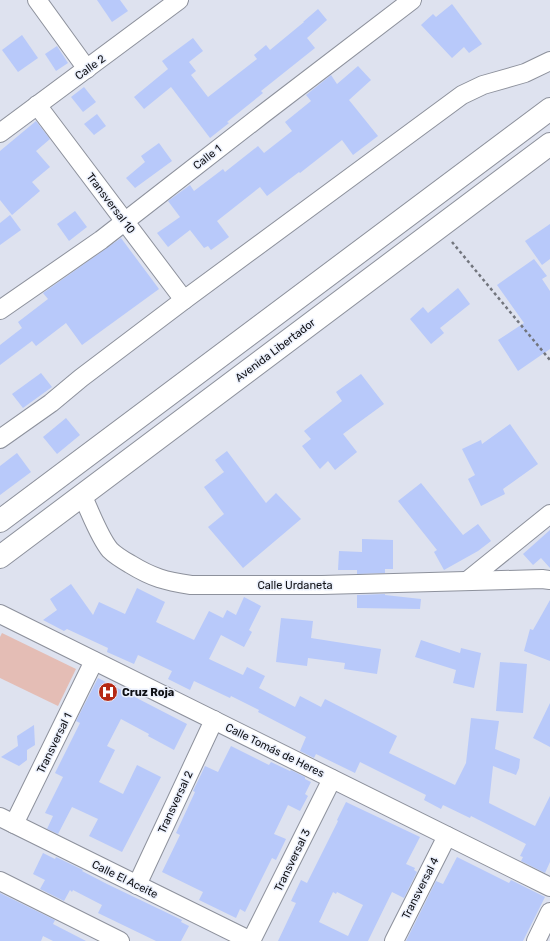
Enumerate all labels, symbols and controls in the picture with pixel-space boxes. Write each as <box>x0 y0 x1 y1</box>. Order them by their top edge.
street label: Calle 2 <box>73 52 108 83</box>
street label: Calle 1 <box>191 142 224 172</box>
street label: Transversal 10 <box>84 170 138 236</box>
street label: Avenida Libertador <box>233 316 319 385</box>
street label: Calle Urdaneta <box>257 579 333 592</box>
hospital icon: Cruz Roja <box>97 681 119 703</box>
place label: Cruz Roja <box>122 686 174 699</box>
street label: Transversal 1 <box>34 711 75 776</box>
street label: Calle Tomás de Heres <box>223 721 327 780</box>
street label: Transversal 2 <box>155 769 196 836</box>
street label: Transversal 3 <box>272 827 313 893</box>
street label: Transversal 4 <box>399 855 442 921</box>
street label: Calle El Aceite <box>90 858 160 901</box>

